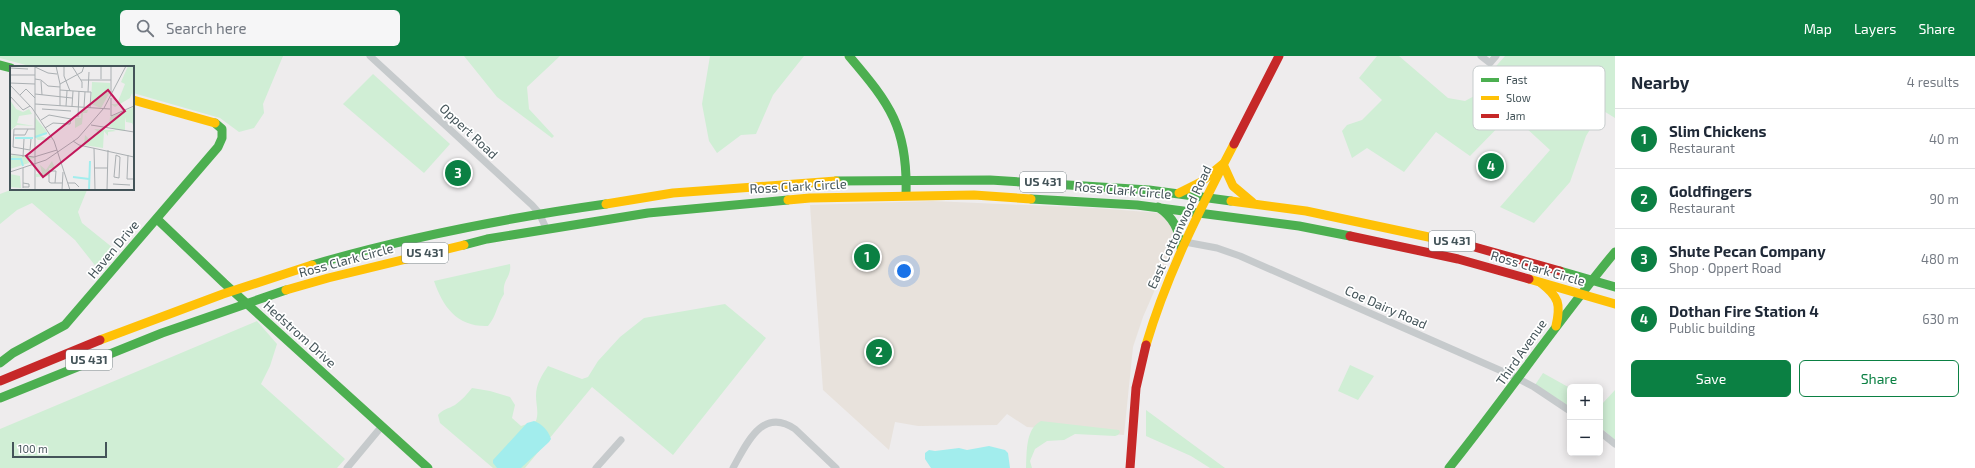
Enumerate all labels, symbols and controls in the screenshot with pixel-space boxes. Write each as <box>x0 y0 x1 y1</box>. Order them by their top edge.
search box <box>120 10 400 46</box>
text: Nearbee <box>20 17 96 40</box>
icon: search <box>134 17 156 39</box>
text: Search here <box>166 19 247 37</box>
text: Map <box>1804 20 1832 37</box>
text: Layers <box>1854 20 1896 37</box>
text: Share <box>1918 20 1955 37</box>
inset map <box>10 66 134 190</box>
legend <box>1473 66 1605 130</box>
text: Nearby <box>1631 72 1689 92</box>
text: Fast <box>1506 73 1528 86</box>
text: 4 results <box>1907 74 1959 90</box>
text: Slow <box>1506 91 1531 104</box>
street label: Oppert Road <box>437 100 501 162</box>
text: Jam <box>1506 109 1525 122</box>
text: Slim Chickens <box>1669 122 1766 140</box>
text: 1 <box>1641 131 1647 147</box>
text: 40 m <box>1929 131 1959 147</box>
text: Restaurant <box>1669 140 1735 156</box>
pin: 4 <box>1478 151 1504 181</box>
pin: 3 <box>445 158 471 188</box>
street label: East Cottonwood Road <box>1143 163 1215 291</box>
road number: US 431 <box>1020 172 1066 192</box>
street label: Ross Clark Circle <box>749 175 847 197</box>
street label: Ross Clark Circle <box>1074 178 1172 202</box>
text: Goldfingers <box>1669 182 1752 200</box>
text: 2 <box>1640 191 1648 207</box>
text: 90 m <box>1929 191 1959 207</box>
text: Restaurant <box>1669 200 1735 216</box>
street label: Haven Drive <box>84 217 142 281</box>
road number: US 431 <box>1429 231 1475 251</box>
street label: Ross Clark Circle <box>297 240 395 280</box>
pin: 1 <box>854 242 880 272</box>
text: Shute Pecan Company <box>1669 242 1826 260</box>
road number: US 431 <box>402 243 448 263</box>
street label: Ross Clark Circle <box>1489 247 1587 289</box>
text: 3 <box>1640 251 1648 267</box>
text: 480 m <box>1921 251 1959 267</box>
text: Shop · Oppert Road <box>1669 260 1781 276</box>
your location <box>894 261 914 281</box>
street label: Coe Dairy Road <box>1342 282 1430 332</box>
street label: Hedstrom Drive <box>260 297 340 371</box>
text: Dothan Fire Station 4 <box>1669 302 1819 320</box>
text: 4 <box>1640 311 1648 327</box>
text: 630 m <box>1922 311 1959 327</box>
street label: Third Avenue <box>1492 316 1550 388</box>
text: Public building <box>1669 320 1755 336</box>
pin: 2 <box>866 337 892 367</box>
road number: US 431 <box>66 350 112 370</box>
button: Save <box>1631 360 1791 397</box>
button: Share <box>1799 360 1959 397</box>
map controls <box>1567 384 1603 456</box>
button: + <box>1567 384 1603 420</box>
button: − <box>1567 420 1603 456</box>
scale bar <box>12 440 107 459</box>
text: 100 m <box>18 442 48 455</box>

